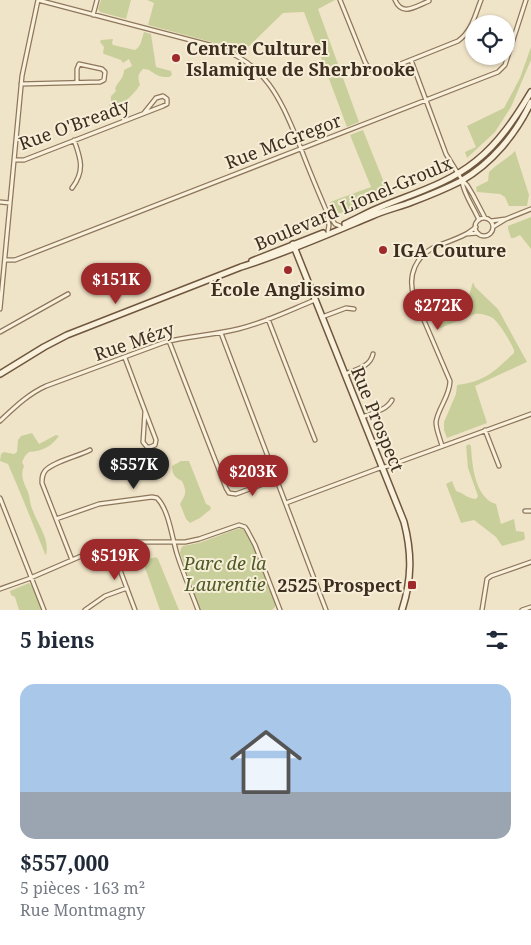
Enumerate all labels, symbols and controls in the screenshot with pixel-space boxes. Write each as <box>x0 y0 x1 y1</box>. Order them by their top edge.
map controls <box>465 15 515 65</box>
button: locate <box>465 15 515 65</box>
place label: Centre Culturel Islamique de Sherbrooke <box>186 36 415 81</box>
marker: Centre Culturel Islamique de Sherbrooke <box>170 52 182 64</box>
street label: Rue O'Bready <box>15 93 133 155</box>
street label: Rue McGregor <box>221 108 345 174</box>
street label: Boulevard Lionel-Groulx <box>251 150 456 256</box>
place label: IGA Couture <box>393 238 506 262</box>
marker: IGA Couture <box>377 244 389 256</box>
pin: $151K <box>81 262 151 305</box>
marker: École Anglissimo <box>282 264 294 276</box>
text: $151K <box>92 268 140 290</box>
place label: École Anglissimo <box>211 277 365 301</box>
pin: $272K <box>403 288 473 331</box>
text: $272K <box>414 294 462 316</box>
street label: Rue Mézy <box>91 316 178 366</box>
street label: Rue Prospect <box>346 363 410 475</box>
pin: $557K <box>99 448 169 490</box>
text: $557K <box>110 453 158 475</box>
pin: $203K <box>218 454 288 497</box>
text: $203K <box>229 460 277 482</box>
pin: $519K <box>80 538 150 581</box>
text: $519K <box>91 544 139 566</box>
park label: Parc de la Laurentie <box>183 551 267 596</box>
place label: 2525 Prospect <box>277 573 402 597</box>
marker: 2525 Prospect <box>406 579 418 591</box>
text: 5 biens <box>20 626 94 654</box>
icon: filters <box>483 626 511 654</box>
icon: home <box>221 717 311 807</box>
text: $557,000 <box>20 849 109 877</box>
text: 5 pièces · 163 m² <box>20 877 145 899</box>
text: Rue Montmagny <box>20 899 145 921</box>

